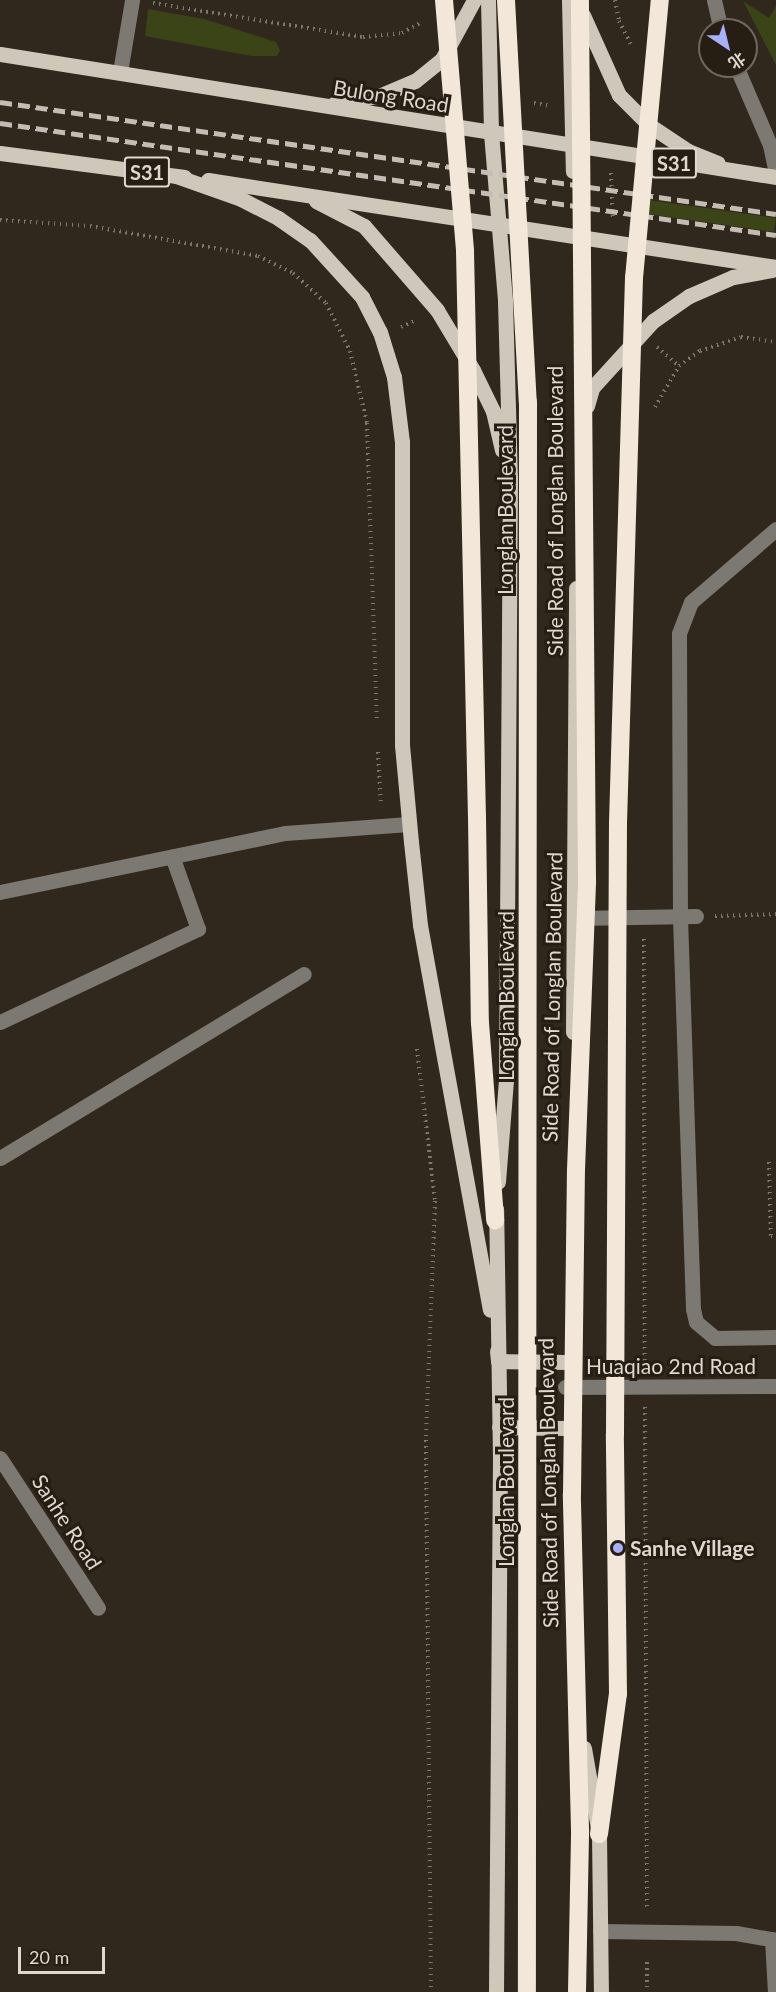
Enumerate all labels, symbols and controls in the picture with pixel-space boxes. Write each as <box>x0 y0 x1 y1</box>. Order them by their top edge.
north arrow <box>698 18 758 78</box>
text: 北 <box>725 49 749 74</box>
street label: Bulong Road <box>331 74 451 118</box>
road number: S31 <box>650 146 698 180</box>
road number: S31 <box>123 155 171 189</box>
street label: Side Road of Longlan Boulevard <box>542 366 568 656</box>
street label: Longlan Boulevard <box>492 425 518 595</box>
street label: Side Road of Longlan Boulevard <box>537 851 567 1143</box>
street label: Longlan Boulevard <box>493 911 519 1081</box>
street label: Side Road of Longlan Boulevard <box>533 1337 563 1629</box>
street label: Huaqiao 2nd Road <box>586 1353 756 1379</box>
street label: Longlan Boulevard <box>493 1397 519 1567</box>
street label: Sanhe Road <box>27 1470 107 1574</box>
place label: Sanhe Village <box>630 1535 755 1561</box>
marker: Sanhe Village <box>611 1541 625 1555</box>
scale bar <box>21 1935 108 1973</box>
text: 20 m <box>29 1946 69 1968</box>

